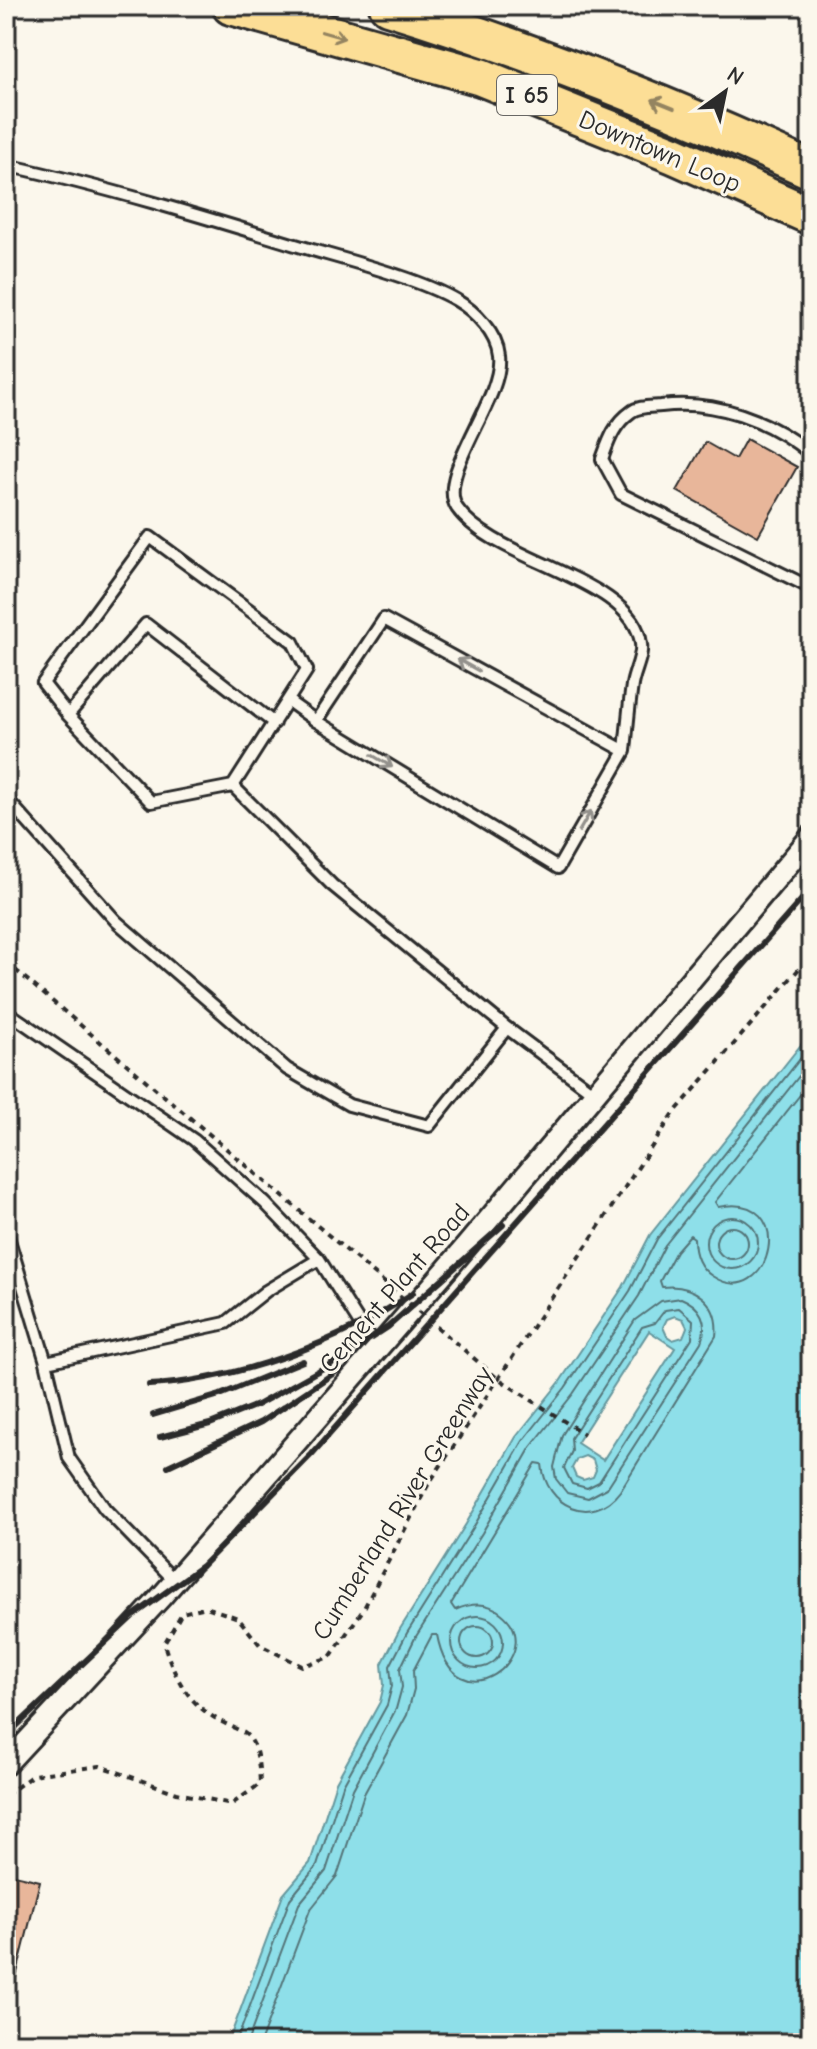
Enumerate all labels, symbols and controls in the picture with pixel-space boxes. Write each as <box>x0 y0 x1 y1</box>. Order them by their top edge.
one-way arrow <box>320 29 345 43</box>
north arrow <box>685 52 765 132</box>
text: N <box>722 61 748 91</box>
road number: I 65 <box>497 75 557 115</box>
one-way arrow <box>651 96 676 111</box>
street label: Downtown Loop <box>574 104 745 199</box>
one-way arrow <box>456 656 480 672</box>
one-way arrow <box>370 753 393 769</box>
one-way arrow <box>577 810 593 833</box>
street label: Cement Plant Road <box>313 1198 476 1379</box>
street label: Cumberland River Greenway <box>306 1361 500 1646</box>

